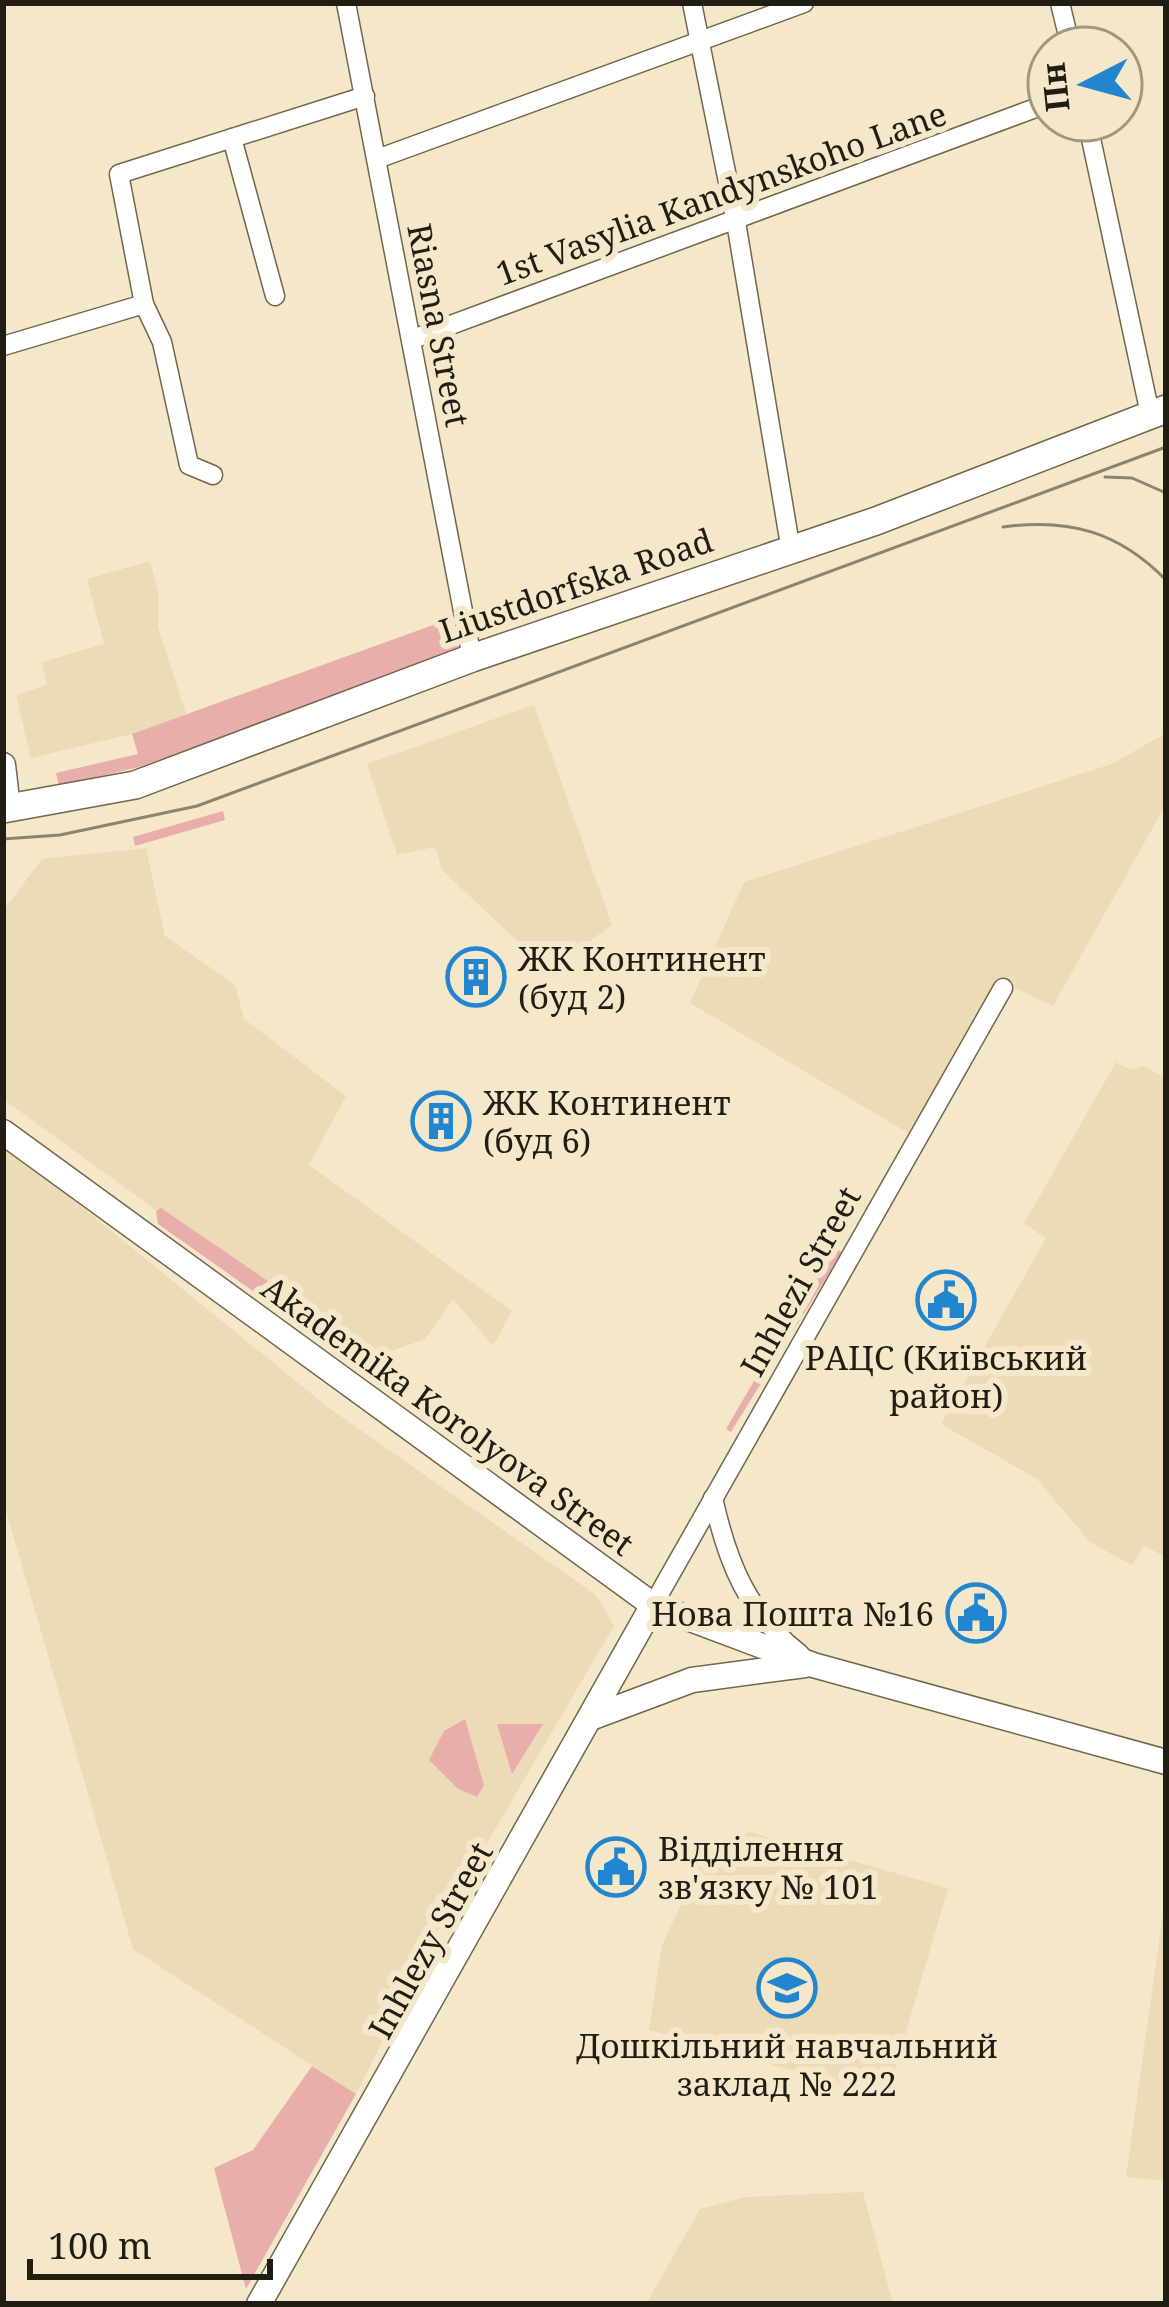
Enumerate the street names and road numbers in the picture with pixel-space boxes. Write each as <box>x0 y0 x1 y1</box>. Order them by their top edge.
street label: 1st Vasylia Kandynskoho Lane <box>490 90 952 296</box>
street label: Riasna Street <box>397 220 481 430</box>
street label: Liustdorfska Road <box>433 517 719 653</box>
street label: Inhlezi Street <box>729 1178 871 1384</box>
street label: Akademika Korolyova Street <box>253 1265 643 1565</box>
street label: Inhlezy Street <box>357 1834 503 2046</box>

